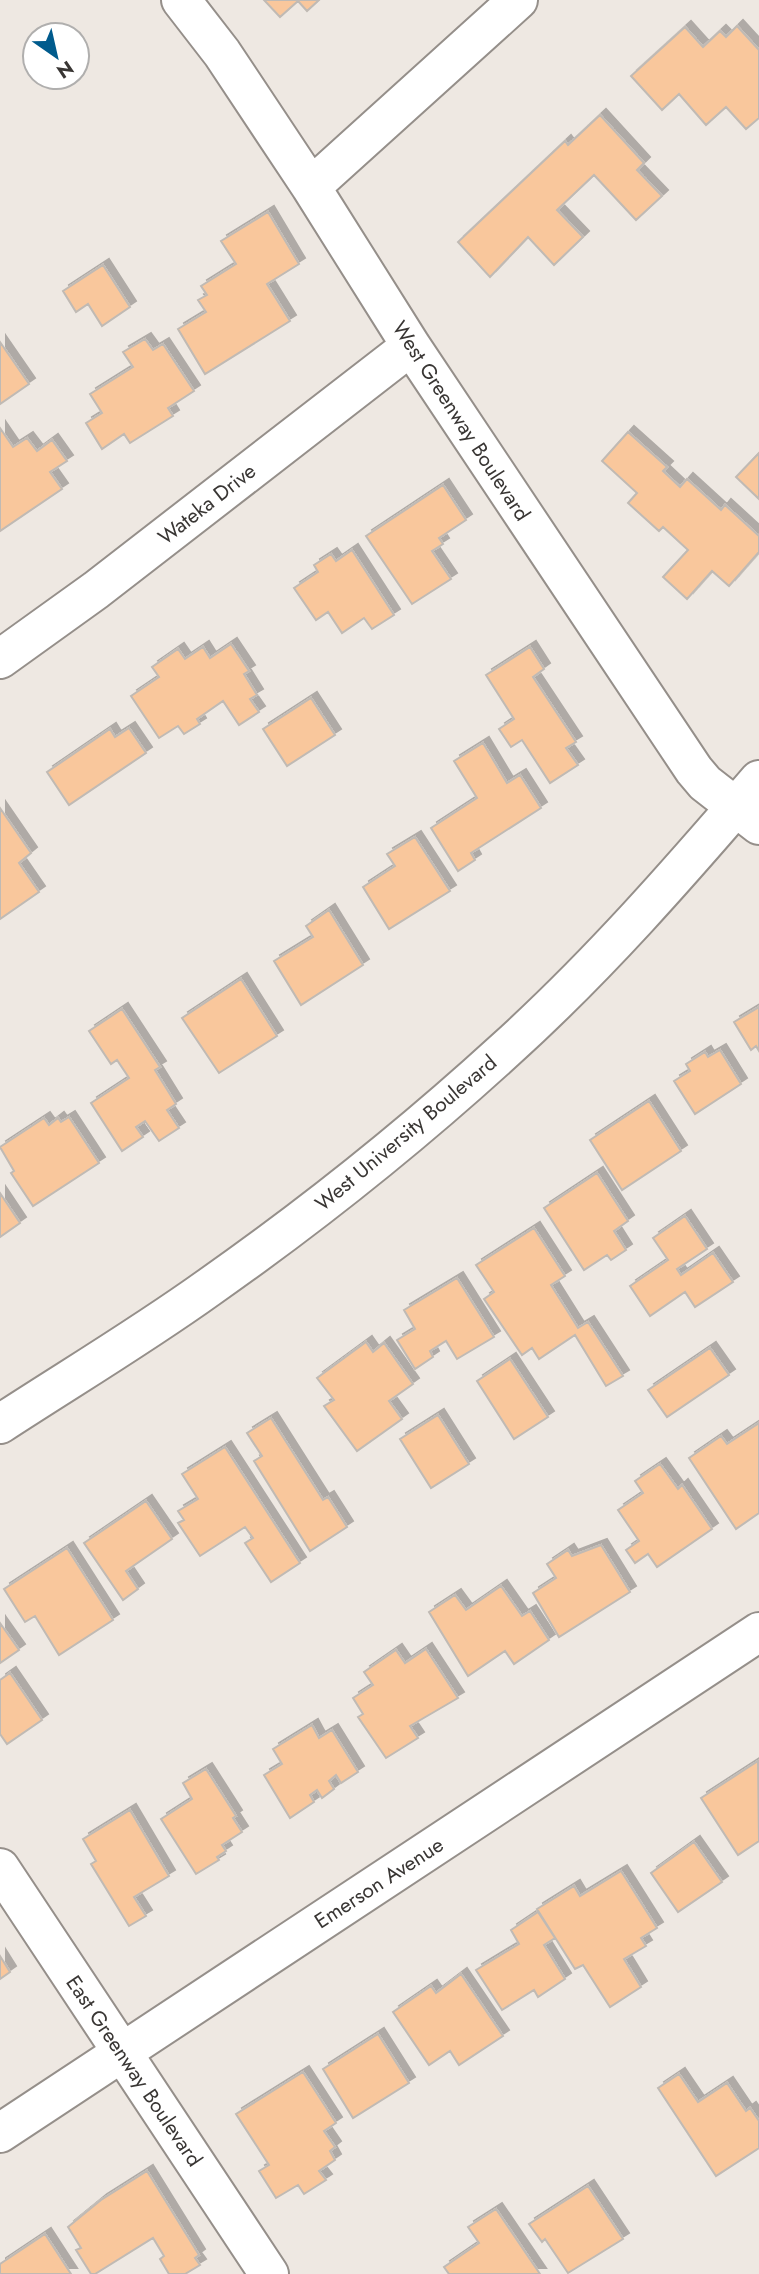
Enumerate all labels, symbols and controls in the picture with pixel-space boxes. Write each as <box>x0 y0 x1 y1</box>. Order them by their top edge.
north arrow <box>21 21 91 91</box>
text: N <box>51 54 79 85</box>
street label: West Greenway Boulevard <box>385 315 537 527</box>
street label: Wateka Drive <box>152 456 262 552</box>
street label: West University Boulevard <box>309 1048 503 1218</box>
street label: Emerson Avenue <box>309 1830 450 1936</box>
street label: East Greenway Boulevard <box>59 1969 209 2173</box>

